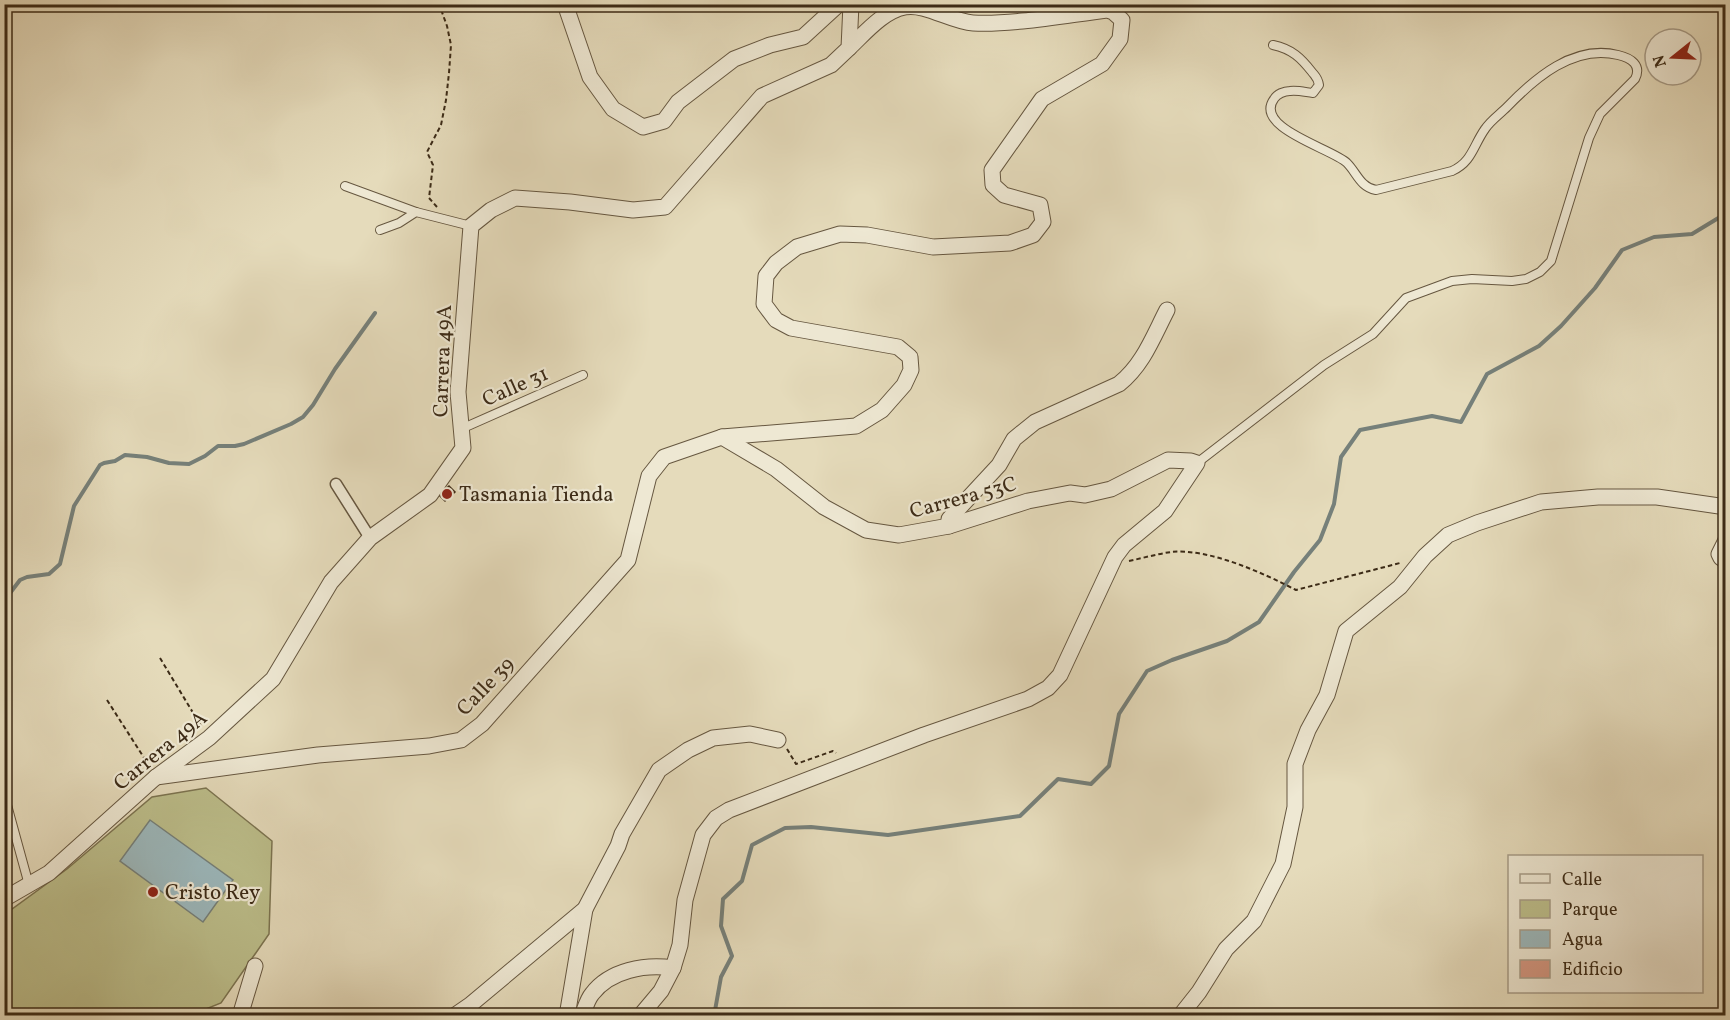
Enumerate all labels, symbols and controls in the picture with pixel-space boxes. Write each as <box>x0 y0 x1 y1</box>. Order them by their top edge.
north arrow <box>1643 27 1703 87</box>
text: N <box>1648 52 1673 70</box>
street label: Carrera 49A <box>427 304 460 418</box>
street label: Calle 31 <box>478 360 553 415</box>
street label: Carrera 53C <box>907 470 1020 527</box>
place label: Tasmania Tienda <box>459 481 614 510</box>
marker: Tasmania Tienda <box>440 487 454 501</box>
street label: Calle 39 <box>451 651 522 723</box>
street label: Carrera 49A <box>108 704 214 798</box>
legend <box>1508 855 1703 993</box>
text: Calle <box>1562 868 1602 893</box>
place label: Cristo Rey <box>165 879 261 908</box>
marker: Cristo Rey <box>146 885 160 899</box>
text: Parque <box>1562 898 1617 923</box>
text: Agua <box>1562 928 1603 953</box>
text: Edificio <box>1562 958 1623 983</box>

